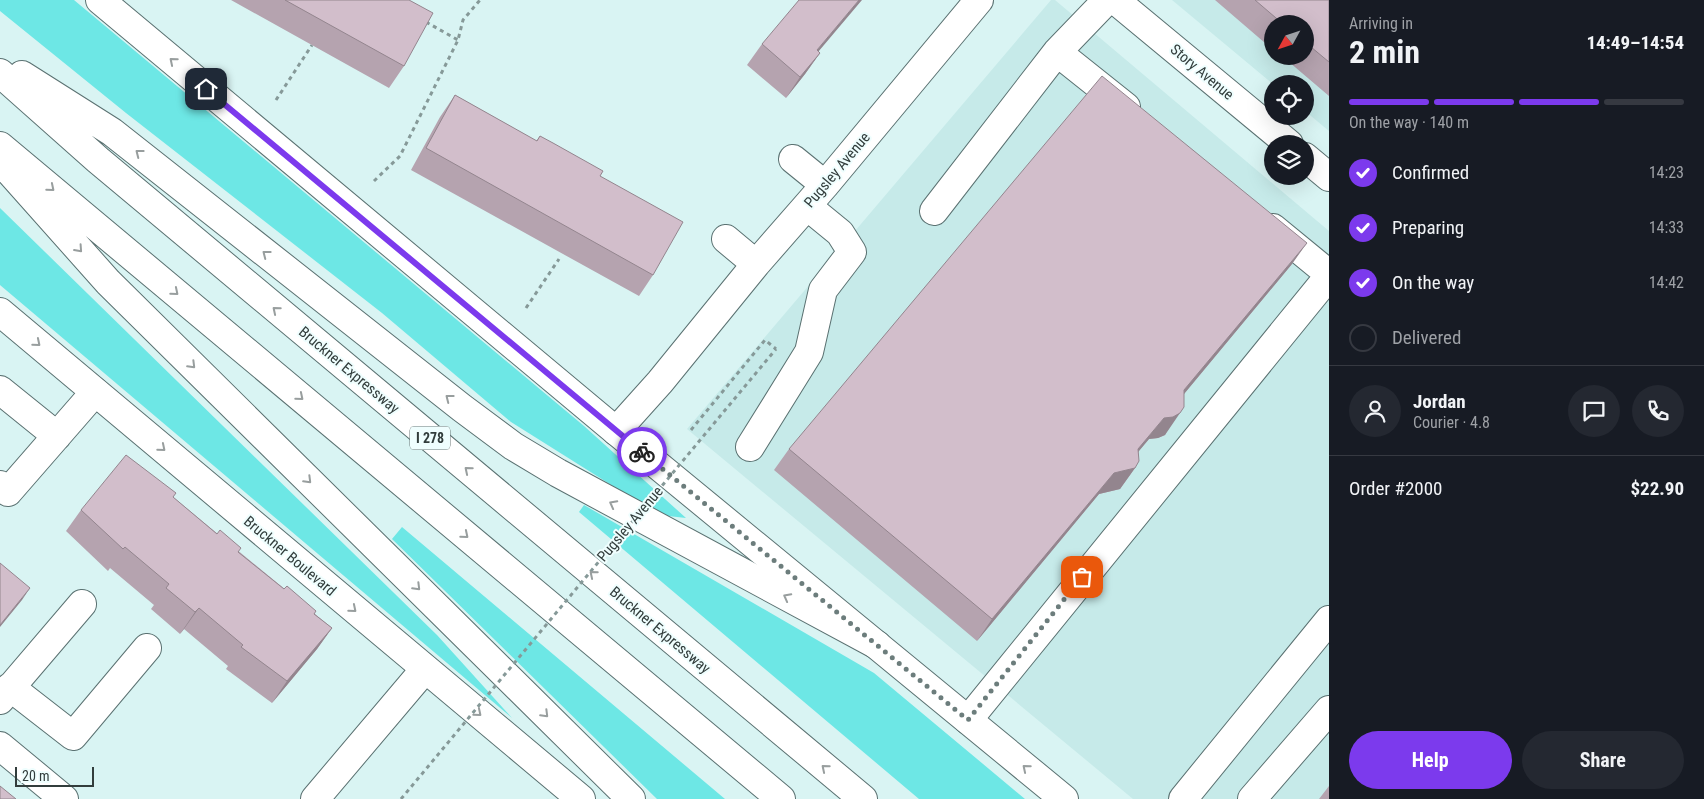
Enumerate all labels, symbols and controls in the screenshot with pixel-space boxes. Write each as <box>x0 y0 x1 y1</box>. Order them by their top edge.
text: Arriving in <box>1349 14 1413 33</box>
north arrow <box>1264 15 1314 65</box>
map controls <box>1264 15 1314 185</box>
text: 14:49–14:54 <box>1586 31 1684 54</box>
text: 2 min <box>1349 33 1420 71</box>
street label: Story Avenue <box>1167 40 1237 104</box>
one-way arrow <box>170 58 179 67</box>
pin <box>185 68 227 110</box>
icon: home <box>192 75 220 103</box>
button: locate <box>1264 75 1314 125</box>
text: On the way · 140 m <box>1349 113 1469 132</box>
street label: Pugsley Avenue <box>800 129 874 211</box>
button: layers <box>1264 135 1314 185</box>
one-way arrow <box>136 151 145 159</box>
icon: check <box>1349 159 1377 187</box>
text: Confirmed <box>1392 161 1469 184</box>
text: 14:23 <box>1649 163 1684 182</box>
one-way arrow <box>45 182 54 191</box>
icon: check <box>1349 214 1377 242</box>
text: Preparing <box>1392 216 1464 239</box>
text: 14:33 <box>1649 218 1684 237</box>
one-way arrow <box>73 244 82 253</box>
one-way arrow <box>263 251 272 260</box>
icon: check <box>1349 269 1377 297</box>
text: On the way <box>1392 271 1474 294</box>
text: 14:42 <box>1649 273 1684 292</box>
one-way arrow <box>170 287 179 296</box>
one-way arrow <box>273 306 282 315</box>
street label: Bruckner Expressway <box>295 323 403 417</box>
text: Delivered <box>1392 326 1461 349</box>
one-way arrow <box>32 338 41 347</box>
one-way arrow <box>187 360 196 369</box>
button: person <box>1349 385 1401 437</box>
button: chat <box>1568 385 1620 437</box>
button: phone <box>1632 385 1684 437</box>
text: Jordan <box>1413 390 1466 413</box>
one-way arrow <box>294 391 303 399</box>
one-way arrow <box>446 396 455 404</box>
text: Courier · 4.8 <box>1413 413 1490 432</box>
road number: I 278 <box>410 426 450 449</box>
courier <box>617 427 667 477</box>
icon: bike <box>628 438 656 466</box>
one-way arrow <box>156 442 165 451</box>
one-way arrow <box>465 467 474 475</box>
one-way arrow <box>302 474 311 483</box>
text: Order #2000 <box>1349 477 1442 500</box>
text: $22.90 <box>1630 477 1684 500</box>
street label: Pugsley Avenue <box>593 483 667 565</box>
one-way arrow <box>610 500 619 510</box>
street label: Bruckner Boulevard <box>240 512 340 600</box>
one-way arrow <box>459 529 468 537</box>
pin <box>1061 556 1103 598</box>
icon: bag <box>1068 563 1096 591</box>
one-way arrow <box>590 571 599 580</box>
one-way arrow <box>411 582 420 591</box>
street label: Bruckner Expressway <box>606 583 714 677</box>
one-way arrow <box>784 593 793 603</box>
one-way arrow <box>347 603 356 612</box>
one-way arrow <box>472 708 481 717</box>
one-way arrow <box>539 708 548 717</box>
button: Help <box>1349 731 1512 789</box>
button: Share <box>1522 731 1684 789</box>
scale bar <box>15 764 94 787</box>
one-way arrow <box>822 765 831 773</box>
one-way arrow <box>1023 765 1032 773</box>
text: 20 m <box>22 768 50 784</box>

